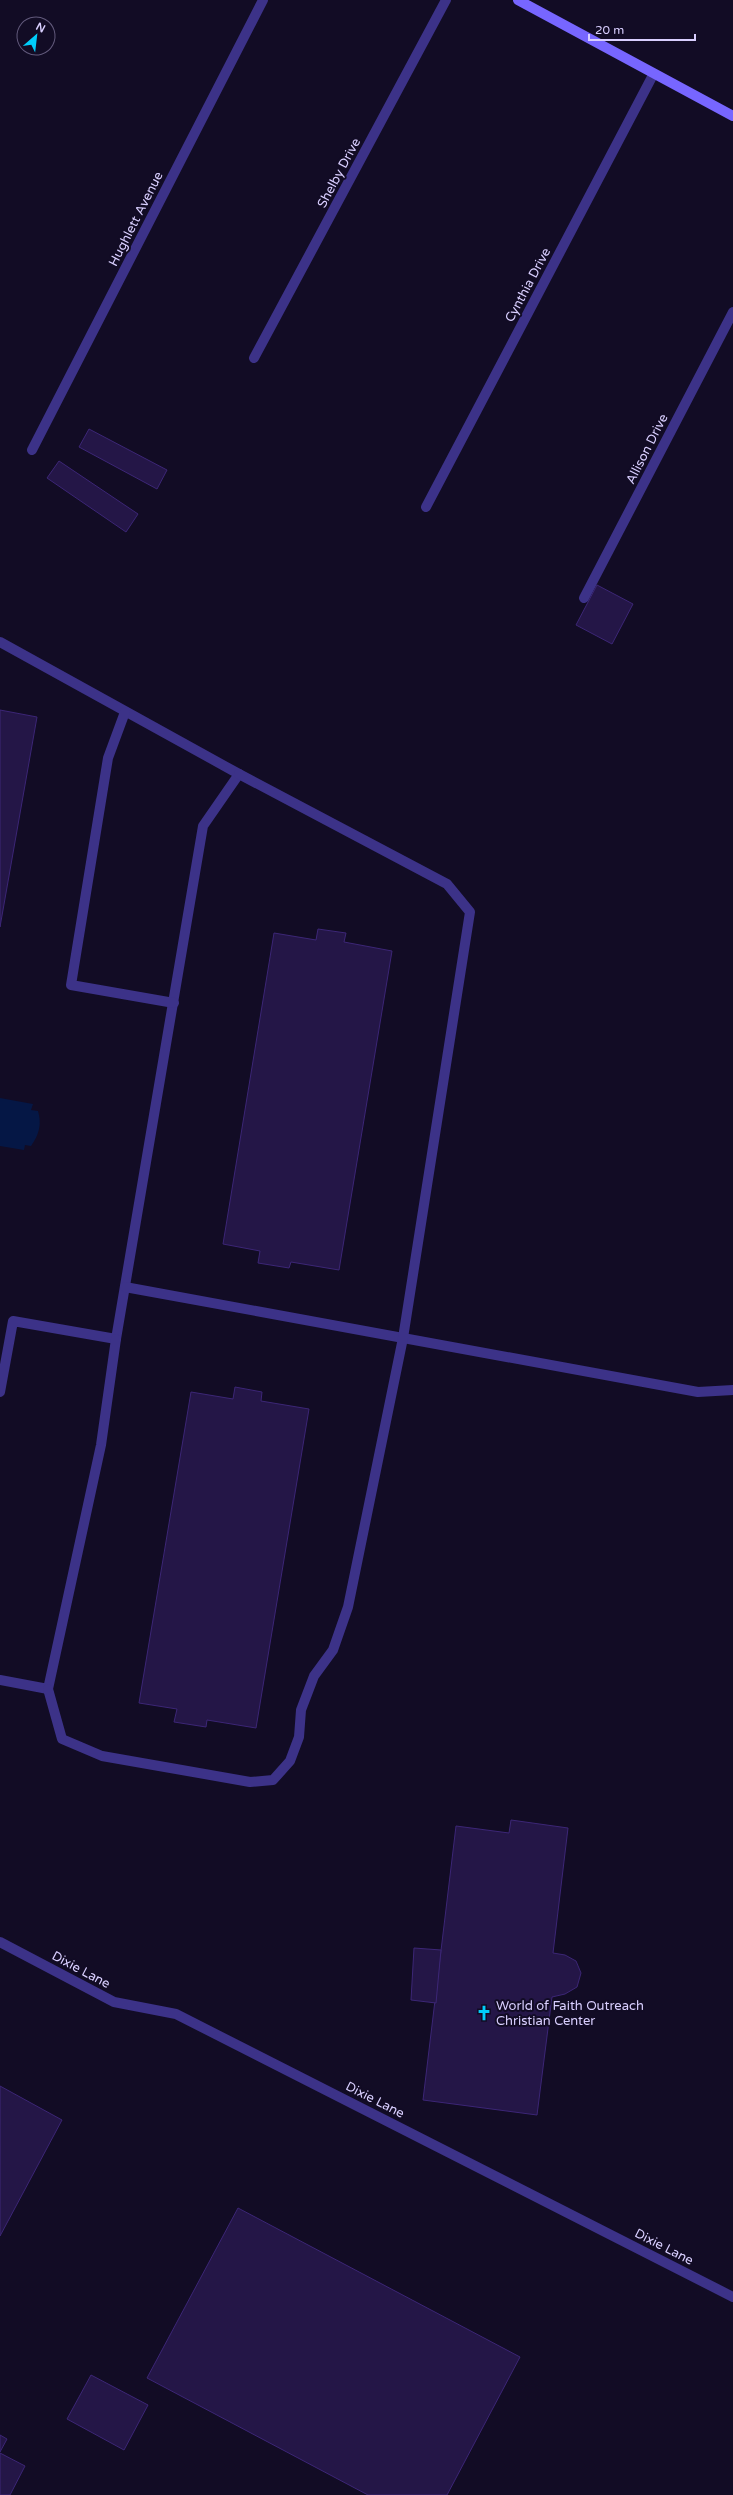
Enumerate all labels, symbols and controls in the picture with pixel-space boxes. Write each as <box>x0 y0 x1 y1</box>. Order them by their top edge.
north arrow <box>16 16 56 56</box>
scale bar <box>589 16 695 42</box>
text: N <box>34 20 47 35</box>
text: 20 m <box>595 23 624 37</box>
street label: Shelby Drive <box>314 135 364 211</box>
street label: Hughlett Avenue <box>105 169 167 269</box>
street label: Cynthia Drive <box>502 245 554 325</box>
street label: Allison Drive <box>622 411 672 487</box>
street label: Dixie Lane <box>49 1948 113 1992</box>
place label: World of Faith Outreach Christian Center <box>496 1998 644 2029</box>
church icon: World of Faith Outreach Christian Center <box>475 2004 493 2022</box>
street label: Dixie Lane <box>343 2078 407 2122</box>
street label: Dixie Lane <box>632 2225 696 2269</box>

